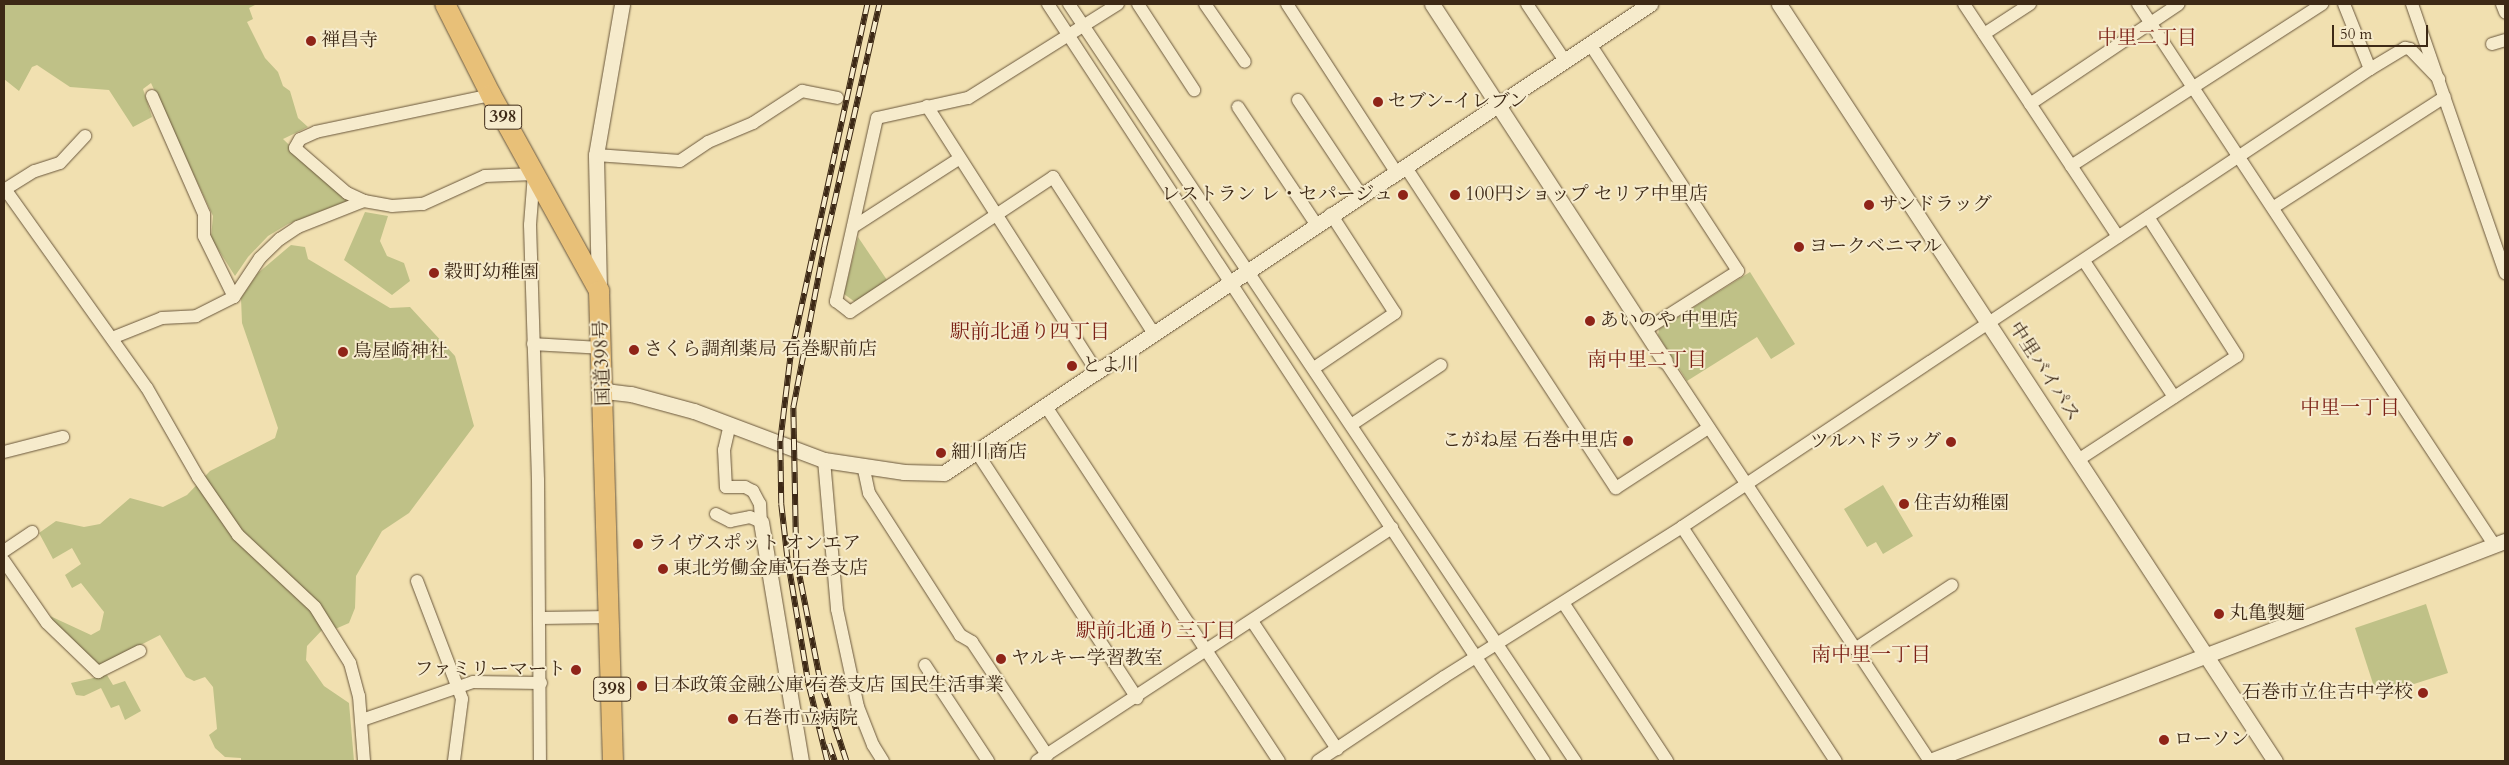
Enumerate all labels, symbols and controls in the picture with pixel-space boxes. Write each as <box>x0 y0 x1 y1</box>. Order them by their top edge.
scale bar <box>2334 15 2430 47</box>
text: 50 m <box>2340 24 2372 44</box>
district label: 中里二丁目 <box>2097 25 2197 49</box>
place label: 禅昌寺 <box>321 30 378 52</box>
marker: 禅昌寺 <box>305 35 317 47</box>
place label: セブン-イレブン <box>1388 91 1529 113</box>
marker: セブン-イレブン <box>1372 96 1384 108</box>
road number: 398 <box>483 101 523 132</box>
place label: レストラン レ・セパージュ <box>1160 184 1393 206</box>
place label: 100円ショップ セリア中里店 <box>1465 184 1708 206</box>
marker: レストラン レ・セパージュ <box>1397 189 1409 201</box>
marker: 100円ショップ セリア中里店 <box>1449 189 1461 201</box>
place label: サンドラッグ <box>1879 194 1993 216</box>
marker: サンドラッグ <box>1863 199 1875 211</box>
place label: ヨークベニマル <box>1809 236 1942 258</box>
marker: ヨークベニマル <box>1793 241 1805 253</box>
place label: 穀町幼稚園 <box>444 262 539 284</box>
marker: 穀町幼稚園 <box>428 267 440 279</box>
place label: あいのや 中里店 <box>1600 310 1738 332</box>
marker: あいのや 中里店 <box>1584 315 1596 327</box>
street label: 中里バイパス <box>2003 318 2085 426</box>
district label: 駅前北通り四丁目 <box>950 319 1110 343</box>
street label: 国道398号 <box>590 320 616 406</box>
place label: さくら調剤薬局 石巻駅前店 <box>644 339 877 361</box>
place label: 鳥屋崎神社 <box>353 341 448 363</box>
marker: さくら調剤薬局 石巻駅前店 <box>628 344 640 356</box>
marker: 鳥屋崎神社 <box>337 346 349 358</box>
district label: 南中里二丁目 <box>1587 347 1707 371</box>
place label: とよ川 <box>1082 355 1139 377</box>
marker: とよ川 <box>1066 360 1078 372</box>
district label: 中里一丁目 <box>2300 395 2400 419</box>
place label: こがね屋 石巻中里店 <box>1442 430 1618 452</box>
place label: ツルハドラッグ <box>1808 431 1941 453</box>
marker: こがね屋 石巻中里店 <box>1622 435 1634 447</box>
marker: ツルハドラッグ <box>1945 436 1957 448</box>
place label: 細川商店 <box>951 442 1027 464</box>
marker: 細川商店 <box>935 447 947 459</box>
place label: 住吉幼稚園 <box>1914 493 2009 515</box>
marker: 住吉幼稚園 <box>1898 498 1910 510</box>
place label: ライヴスポット オンエア <box>648 533 862 555</box>
marker: ライヴスポット オンエア <box>632 538 644 550</box>
place label: 東北労働金庫 石巻支店 <box>673 558 868 580</box>
marker: 東北労働金庫 石巻支店 <box>657 563 669 575</box>
place label: 丸亀製麺 <box>2229 603 2305 625</box>
marker: 丸亀製麺 <box>2213 608 2225 620</box>
district label: 駅前北通り三丁目 <box>1076 618 1236 642</box>
district label: 南中里一丁目 <box>1811 642 1931 666</box>
place label: ヤルキー学習教室 <box>1011 648 1163 670</box>
marker: ヤルキー学習教室 <box>995 653 1007 665</box>
place label: ファミリーマート <box>414 659 566 681</box>
marker: ファミリーマート <box>570 664 582 676</box>
road number: 398 <box>592 674 632 704</box>
place label: 日本政策金融公庫 石巻支店 国民生活事業 <box>652 675 1004 697</box>
marker: 日本政策金融公庫 石巻支店 国民生活事業 <box>636 680 648 692</box>
place label: 石巻市立住吉中学校 <box>2242 682 2413 704</box>
marker: 石巻市立住吉中学校 <box>2417 687 2429 699</box>
place label: 石巻市立病院 <box>744 708 858 730</box>
marker: 石巻市立病院 <box>726 712 740 726</box>
place label: ローソン <box>2174 729 2250 751</box>
marker: ローソン <box>2158 734 2170 746</box>

